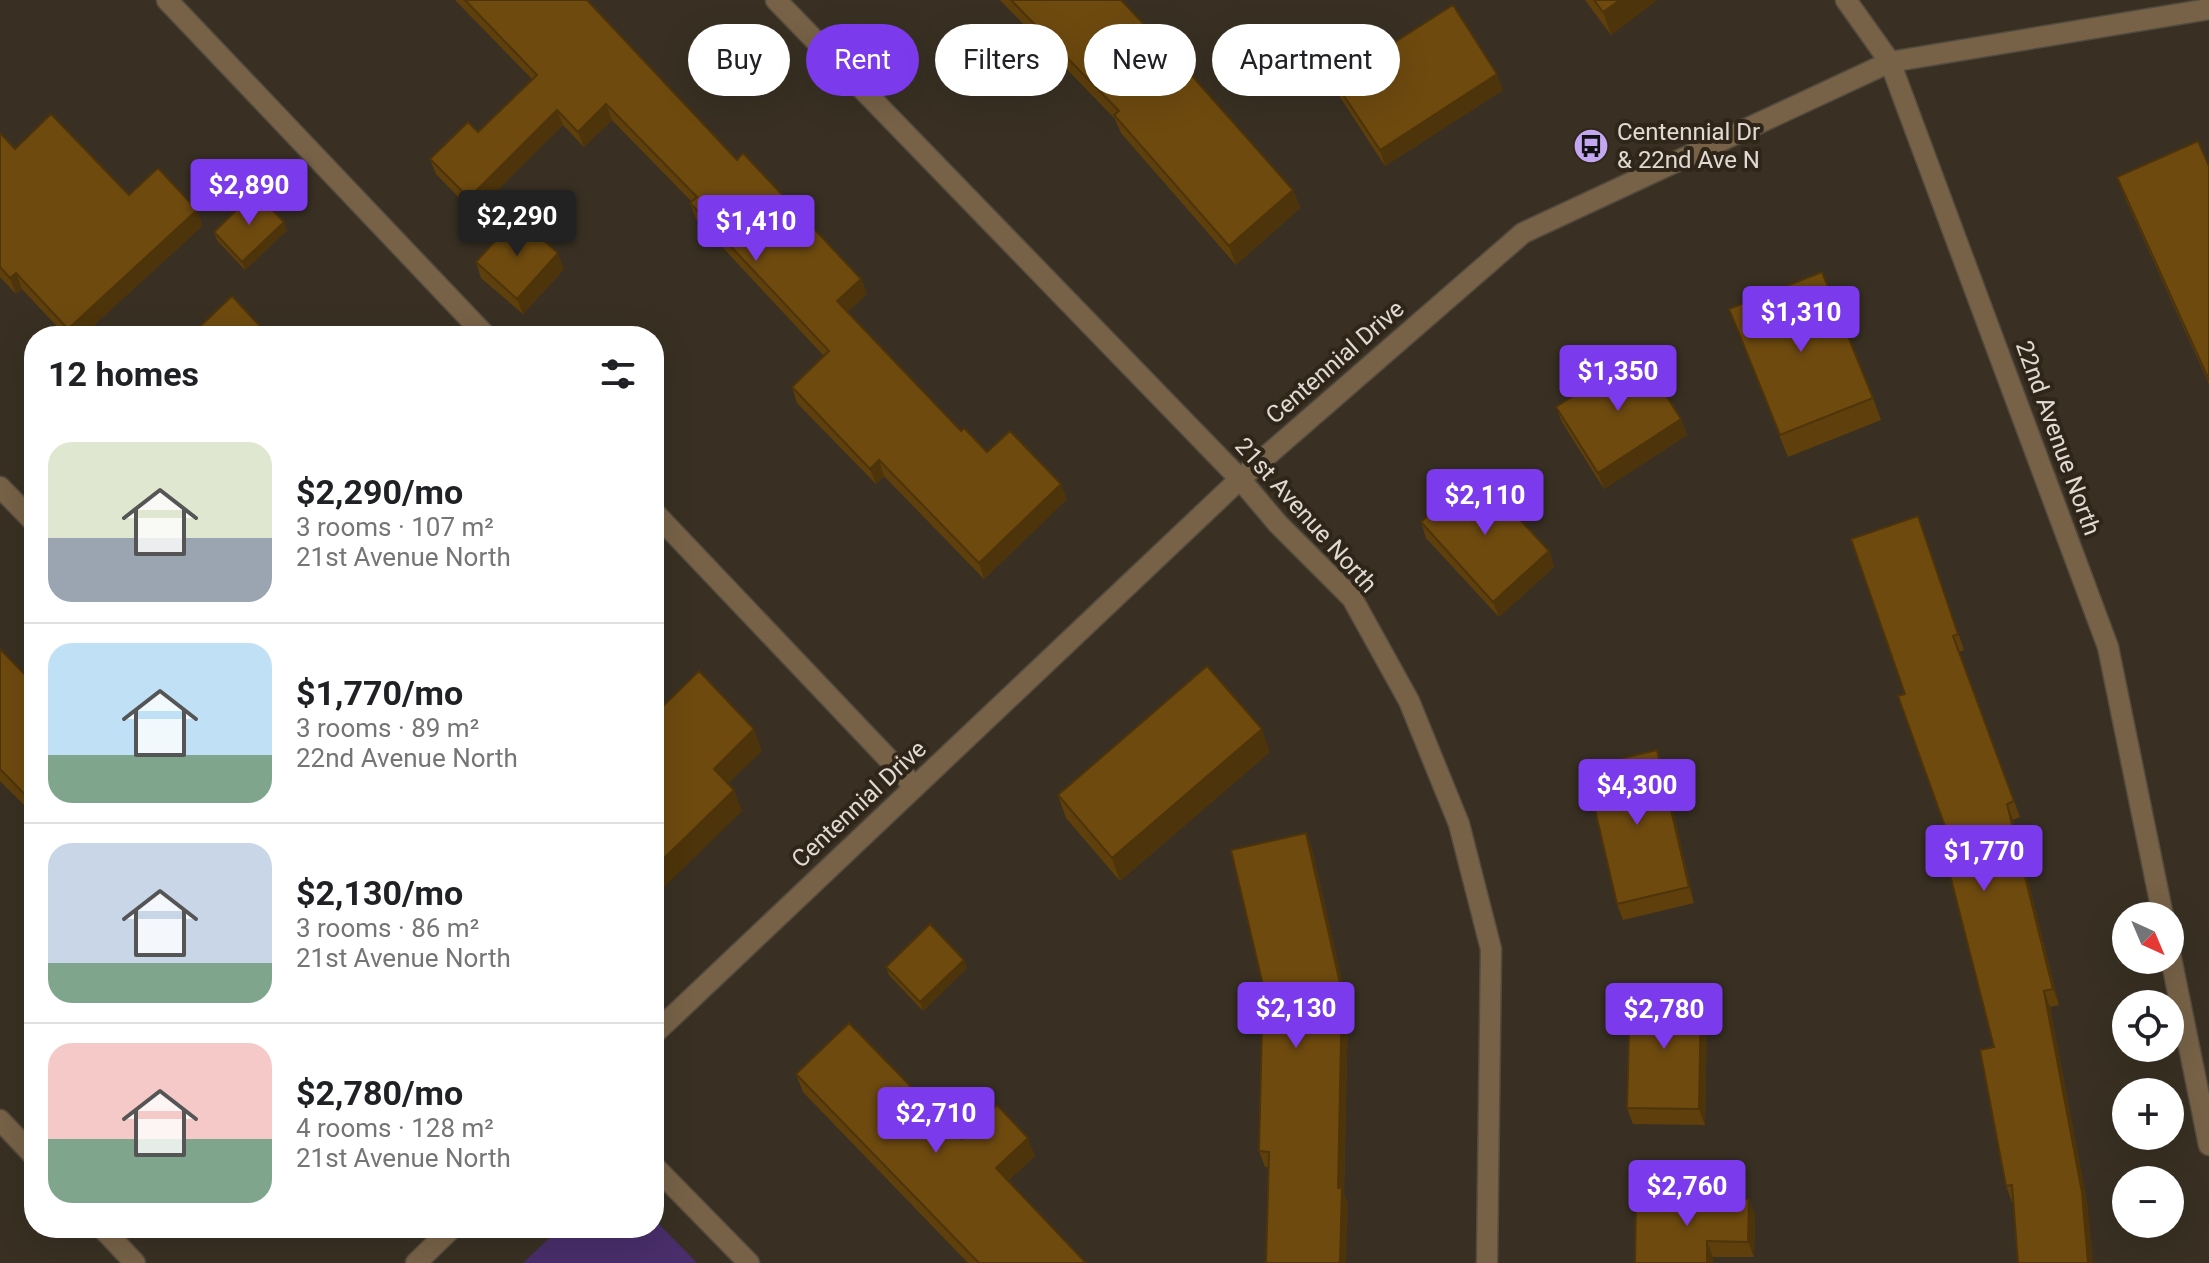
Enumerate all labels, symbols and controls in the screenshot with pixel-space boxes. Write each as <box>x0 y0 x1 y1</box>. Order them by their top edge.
chip: Buy <box>688 24 790 96</box>
chip: Rent <box>806 24 919 96</box>
chip: Filters <box>935 24 1068 96</box>
chip: New <box>1084 24 1196 96</box>
chip: Apartment <box>1212 24 1400 96</box>
place label: Centennial Dr & 22nd Ave N <box>1617 118 1760 174</box>
bus stop icon: Centennial Dr & 22nd Ave N <box>1572 127 1610 165</box>
pin: $2,890 <box>184 159 314 227</box>
text: $2,890 <box>209 170 289 200</box>
pin: $2,290 <box>452 190 582 258</box>
pin: $1,410 <box>691 195 821 263</box>
text: $2,290 <box>477 201 557 231</box>
text: $1,410 <box>716 206 796 236</box>
pin: $1,310 <box>1736 286 1866 354</box>
street label: Centennial Drive <box>1260 295 1410 429</box>
text: $1,310 <box>1761 297 1841 327</box>
street label: 22nd Avenue North <box>2010 337 2106 539</box>
pin: $1,350 <box>1553 345 1683 413</box>
icon: filters <box>596 352 640 396</box>
text: 12 homes <box>48 354 199 394</box>
text: $1,350 <box>1578 356 1658 386</box>
street label: 21st Avenue North <box>1229 432 1383 598</box>
pin: $2,110 <box>1420 469 1550 537</box>
text: $2,290/mo <box>296 472 463 512</box>
icon: home <box>112 474 208 570</box>
text: $2,110 <box>1445 480 1525 510</box>
text: 3 rooms · 107 m² <box>296 512 494 542</box>
text: 21st Avenue North <box>296 542 511 572</box>
text: $1,770/mo <box>296 673 463 713</box>
icon: home <box>112 675 208 771</box>
text: 3 rooms · 89 m² <box>296 713 479 743</box>
street label: Centennial Drive <box>786 735 932 873</box>
text: 22nd Avenue North <box>296 743 518 773</box>
pin: $4,300 <box>1572 759 1702 827</box>
text: $4,300 <box>1597 770 1677 800</box>
pin: $1,770 <box>1919 825 2049 893</box>
text: $1,770 <box>1944 836 2024 866</box>
text: $2,130/mo <box>296 873 463 913</box>
icon: home <box>112 875 208 971</box>
north arrow <box>2112 902 2184 974</box>
map controls <box>2112 902 2184 1238</box>
text: 3 rooms · 86 m² <box>296 913 479 943</box>
text: 21st Avenue North <box>296 943 511 973</box>
pin: $2,130 <box>1231 982 1361 1050</box>
pin: $2,780 <box>1599 983 1729 1051</box>
button: locate <box>2112 990 2184 1062</box>
text: $2,130 <box>1256 993 1336 1023</box>
text: $2,780 <box>1624 994 1704 1024</box>
text: $2,780/mo <box>296 1073 463 1113</box>
icon: home <box>112 1075 208 1171</box>
button: + <box>2112 1078 2184 1150</box>
pin: $2,710 <box>871 1087 1001 1155</box>
text: $2,710 <box>896 1098 976 1128</box>
text: 4 rooms · 128 m² <box>296 1113 494 1143</box>
text: 21st Avenue North <box>296 1143 511 1173</box>
pin: $2,760 <box>1622 1160 1752 1228</box>
button: − <box>2112 1166 2184 1238</box>
text: $2,760 <box>1647 1171 1727 1201</box>

